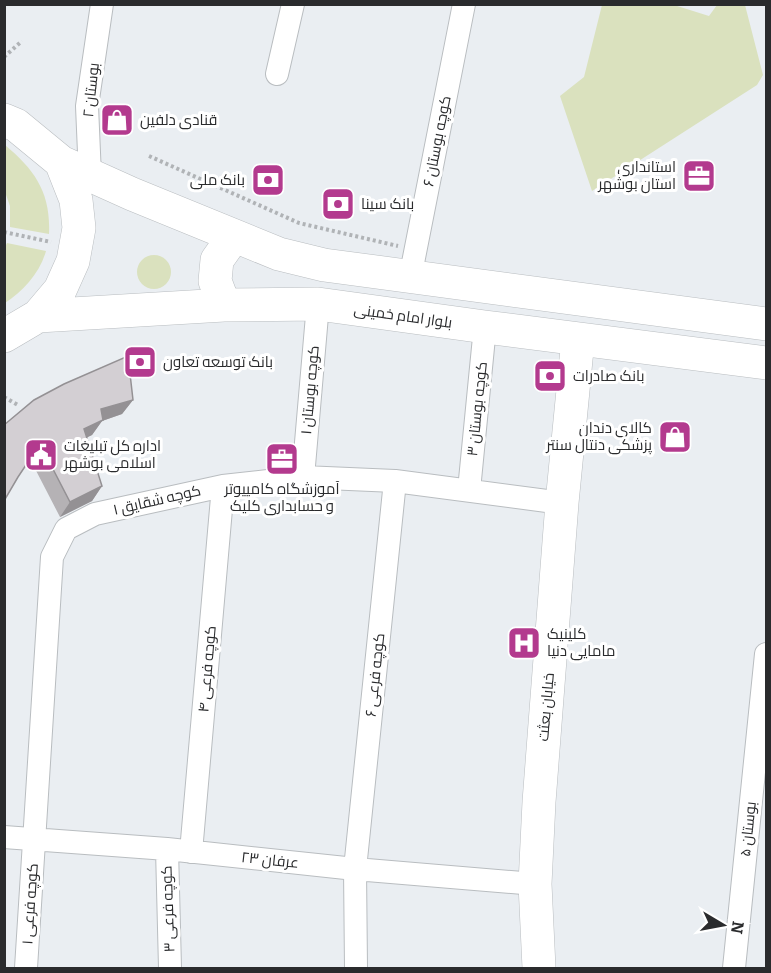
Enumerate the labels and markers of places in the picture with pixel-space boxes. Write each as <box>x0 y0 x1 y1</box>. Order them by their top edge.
shop icon: قنادی دلفین <box>99 102 135 138</box>
place label: قنادی دلفین <box>140 111 217 130</box>
place label: استانداری استان بوشهر <box>597 158 676 194</box>
office icon: استانداری استان بوشهر <box>681 158 717 194</box>
bank icon: بانک ملی <box>250 162 286 198</box>
place label: بانک ملی <box>190 171 245 190</box>
bank icon: بانک سینا <box>320 186 356 222</box>
place label: بانک سینا <box>361 195 414 213</box>
bank icon: بانک توسعه تعاون <box>122 344 158 380</box>
place label: بانک توسعه تعاون <box>163 353 273 372</box>
bank icon: بانک صادرات <box>532 358 568 394</box>
place label: بانک صادرات <box>573 367 645 385</box>
place label: کالای دندان پزشکی دنتال سنتر <box>545 419 652 455</box>
shop icon: کالای دندان پزشکی دنتال سنتر <box>657 419 693 455</box>
public building icon: اداره کل تبلیغات اسلامی بوشهر <box>23 437 59 473</box>
place label: اداره کل تبلیغات اسلامی بوشهر <box>63 437 161 473</box>
office icon: آموزشگاه کامپیوتر و حسابداری کلیک <box>264 441 300 477</box>
place label: آموزشگاه کامپیوتر و حسابداری کلیک <box>224 480 339 516</box>
hospital icon: کلینیک مامایی دنیا <box>506 625 542 661</box>
place label: کلینیک مامایی دنیا <box>547 625 615 661</box>

